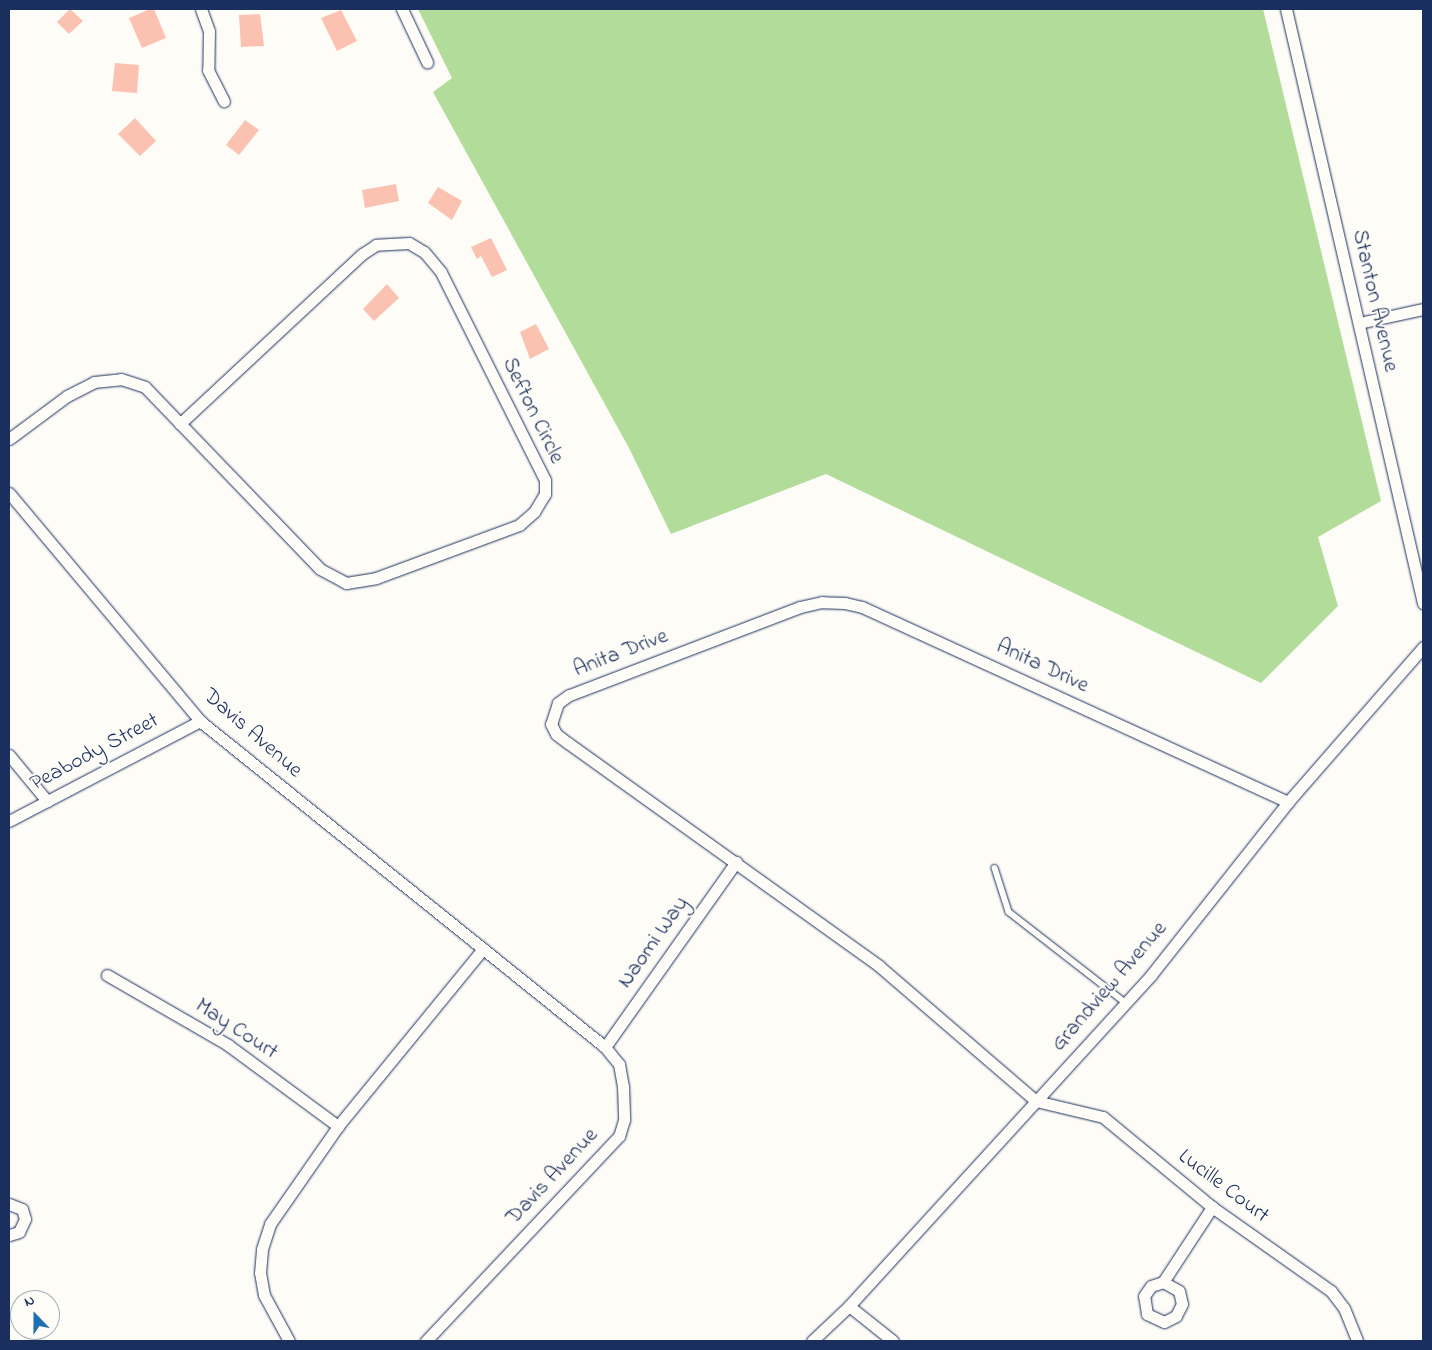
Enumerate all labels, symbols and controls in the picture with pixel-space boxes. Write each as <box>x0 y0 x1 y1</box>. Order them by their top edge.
street label: Stanton Avenue <box>1345 227 1403 375</box>
street label: Sefton Circle <box>495 354 569 468</box>
street label: Anita Drive <box>570 624 672 684</box>
street label: Anita Drive <box>992 634 1092 700</box>
street label: Davis Avenue <box>197 684 307 784</box>
street label: Peabody Street <box>26 708 164 798</box>
street label: Naomi Way <box>613 892 695 994</box>
street label: Grandview Avenue <box>1046 917 1174 1057</box>
street label: May Court <box>190 994 282 1066</box>
street label: Davis Avenue <box>501 1123 605 1231</box>
street label: Lucille Court <box>1172 1144 1274 1230</box>
north arrow <box>10 1290 60 1340</box>
text: N <box>21 1290 38 1313</box>

